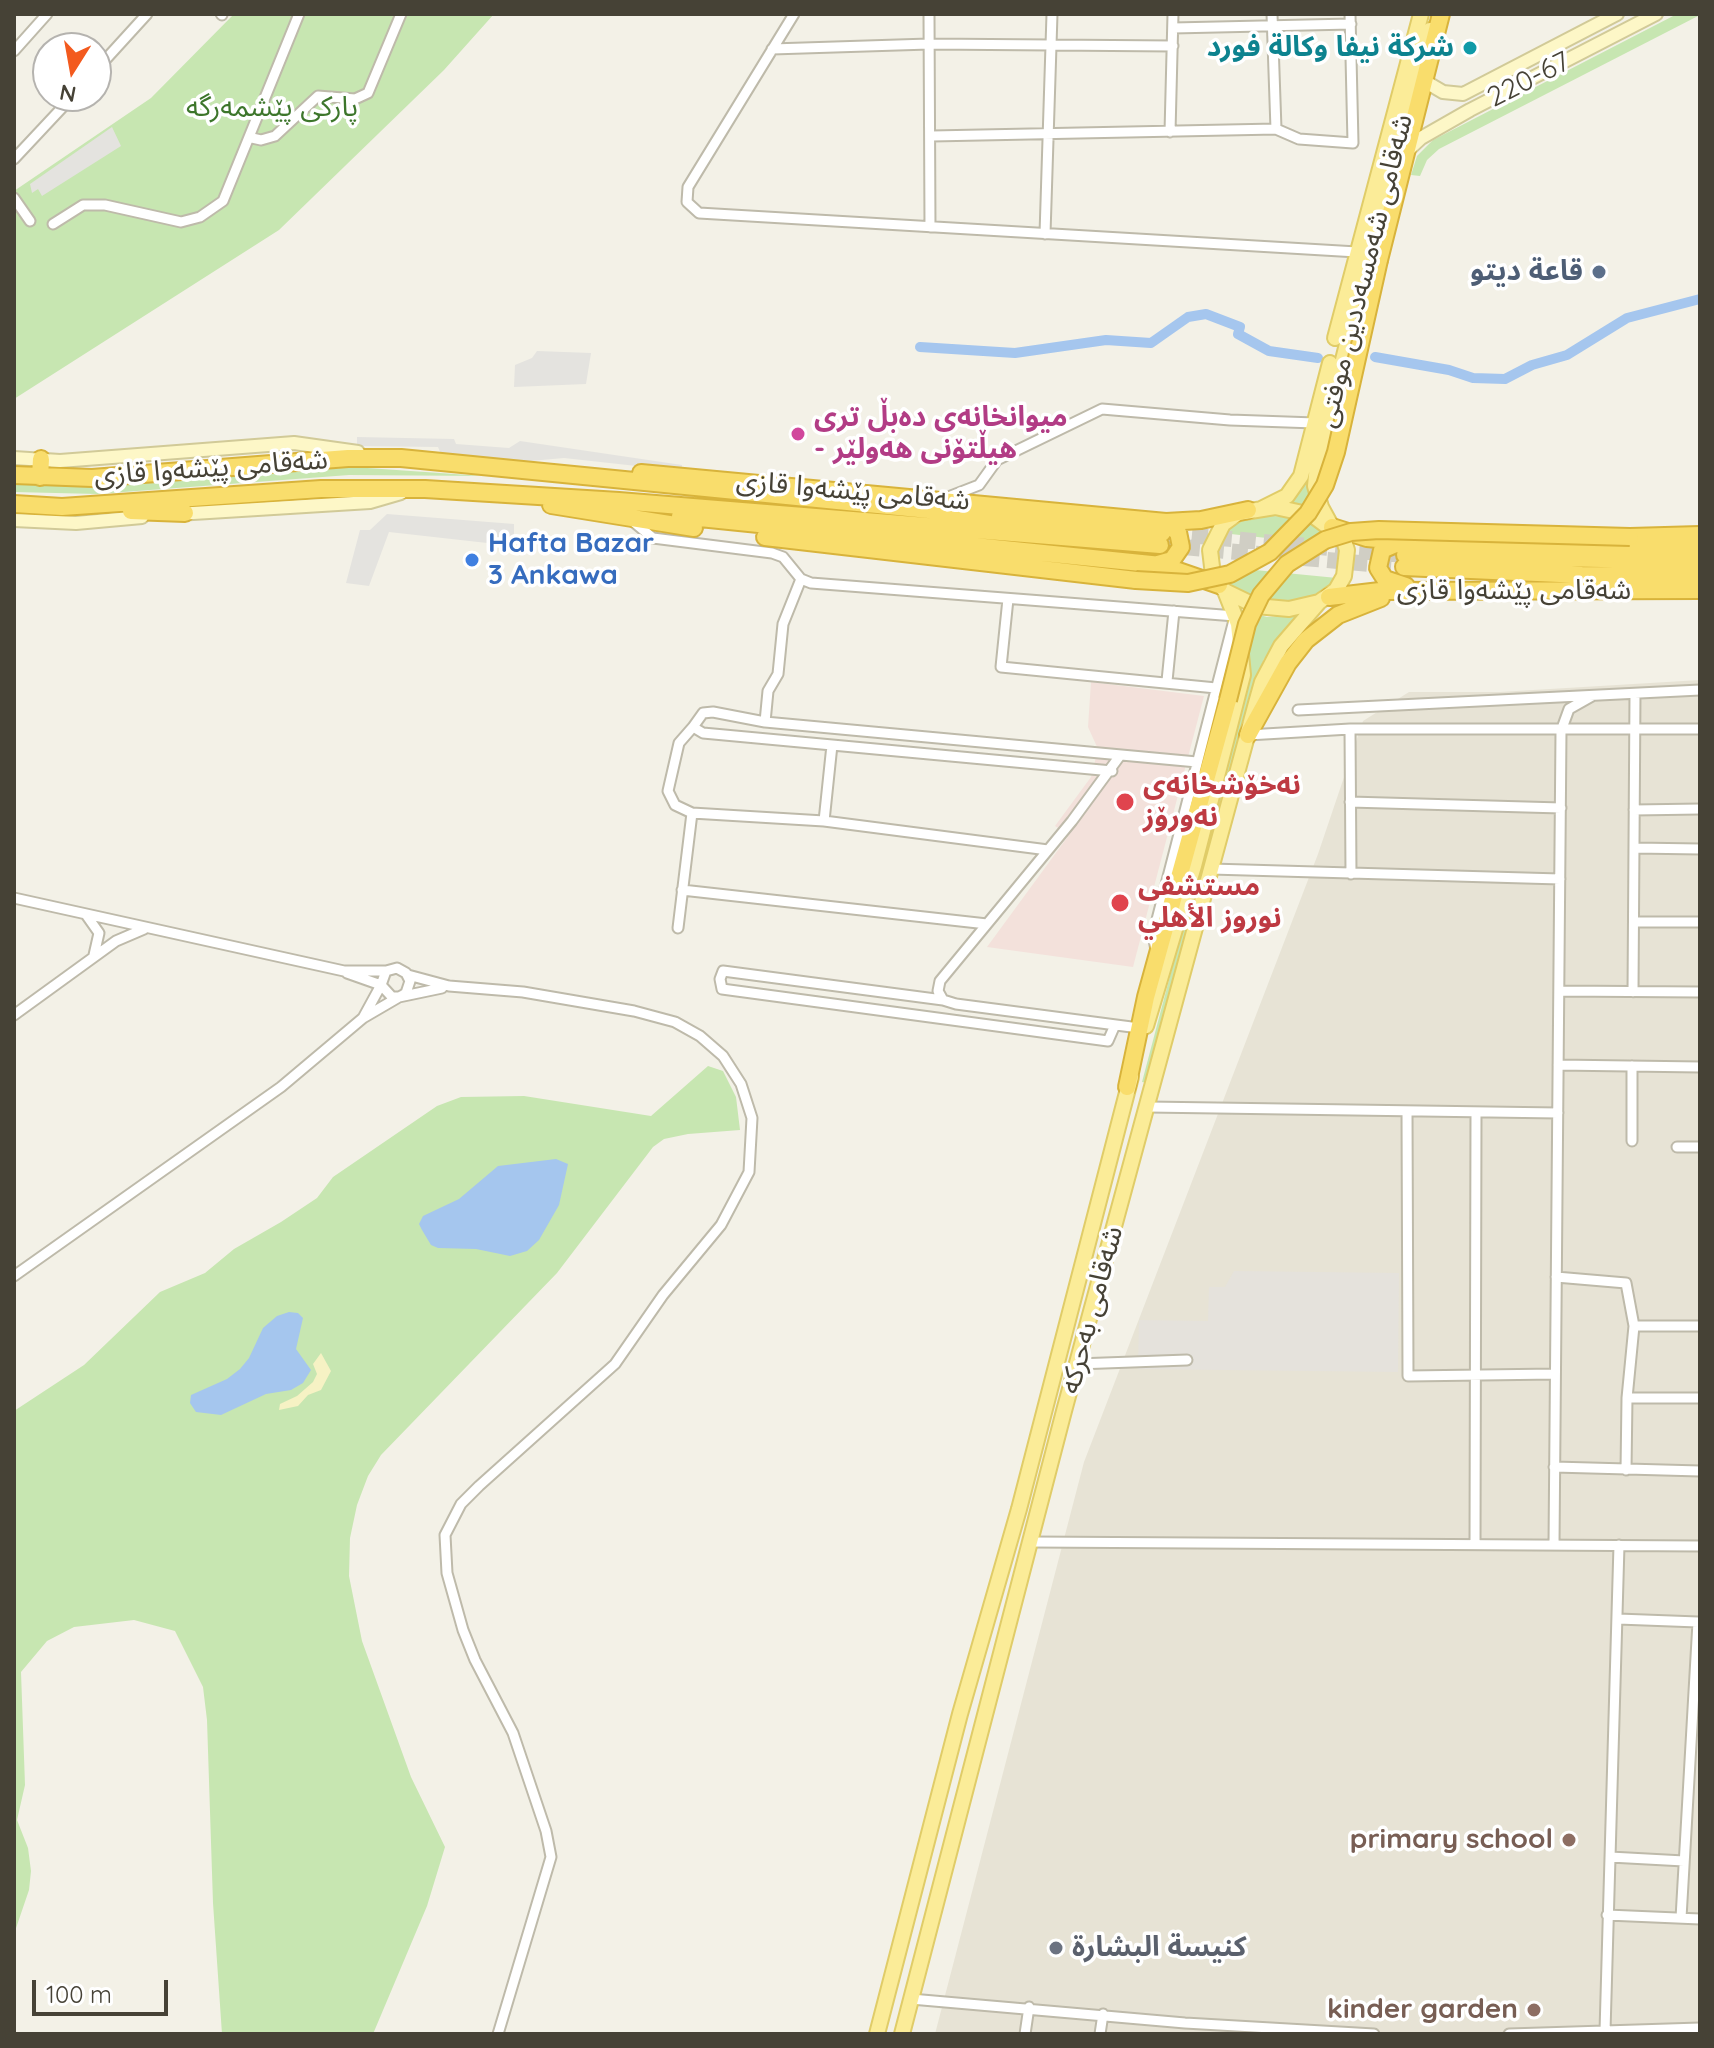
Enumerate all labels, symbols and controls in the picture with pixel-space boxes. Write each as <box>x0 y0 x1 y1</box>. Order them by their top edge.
place label: شركة نيفا وكالة فورد <box>1207 31 1454 65</box>
north arrow <box>32 32 112 112</box>
marker: شركة نيفا وكالة فورد <box>1461 39 1479 57</box>
street label: 220-67 <box>1482 45 1576 115</box>
text: N <box>57 78 78 109</box>
park label: پارکی پێشمەرگە <box>186 91 358 125</box>
street label: شەقامی شەمسەددین موفتی <box>1310 111 1420 431</box>
place label: قاعة ديتو <box>1470 255 1583 289</box>
marker: قاعة ديتو <box>1590 263 1608 281</box>
place label: میوانخانەی دەبڵ تری - هیڵتۆنی هەولێر <box>814 401 1068 467</box>
marker: میوانخانەی دەبڵ تری - هیڵتۆنی هەولێر <box>789 425 807 443</box>
street label: شەقامی پێشەوا قازی <box>93 443 329 493</box>
street label: شەقامی پێشەوا قازی <box>735 464 971 518</box>
place label: Hafta Bazar 3 Ankawa <box>488 527 654 593</box>
marker: Hafta Bazar 3 Ankawa <box>463 551 481 569</box>
street label: شەقامی پێشەوا قازی <box>1397 574 1631 608</box>
place label: نەخۆشخانەی نەورۆز <box>1143 769 1301 835</box>
marker: نەخۆشخانەی نەورۆز <box>1114 791 1136 813</box>
place label: مستشفى نوروز الأهلي <box>1138 870 1282 936</box>
marker: مستشفى نوروز الأهلي <box>1109 892 1131 914</box>
street label: شەقامی بەحرکە <box>1054 1223 1130 1397</box>
place label: primary school <box>1350 1823 1553 1857</box>
marker: primary school <box>1560 1831 1578 1849</box>
place label: كنيسة البشارة <box>1072 1931 1247 1965</box>
marker: كنيسة البشارة <box>1047 1939 1065 1957</box>
scale bar <box>36 1964 172 2014</box>
text: 100 m <box>46 1979 112 2009</box>
place label: kinder garden <box>1327 1993 1518 2027</box>
marker: kinder garden <box>1525 2001 1543 2019</box>

